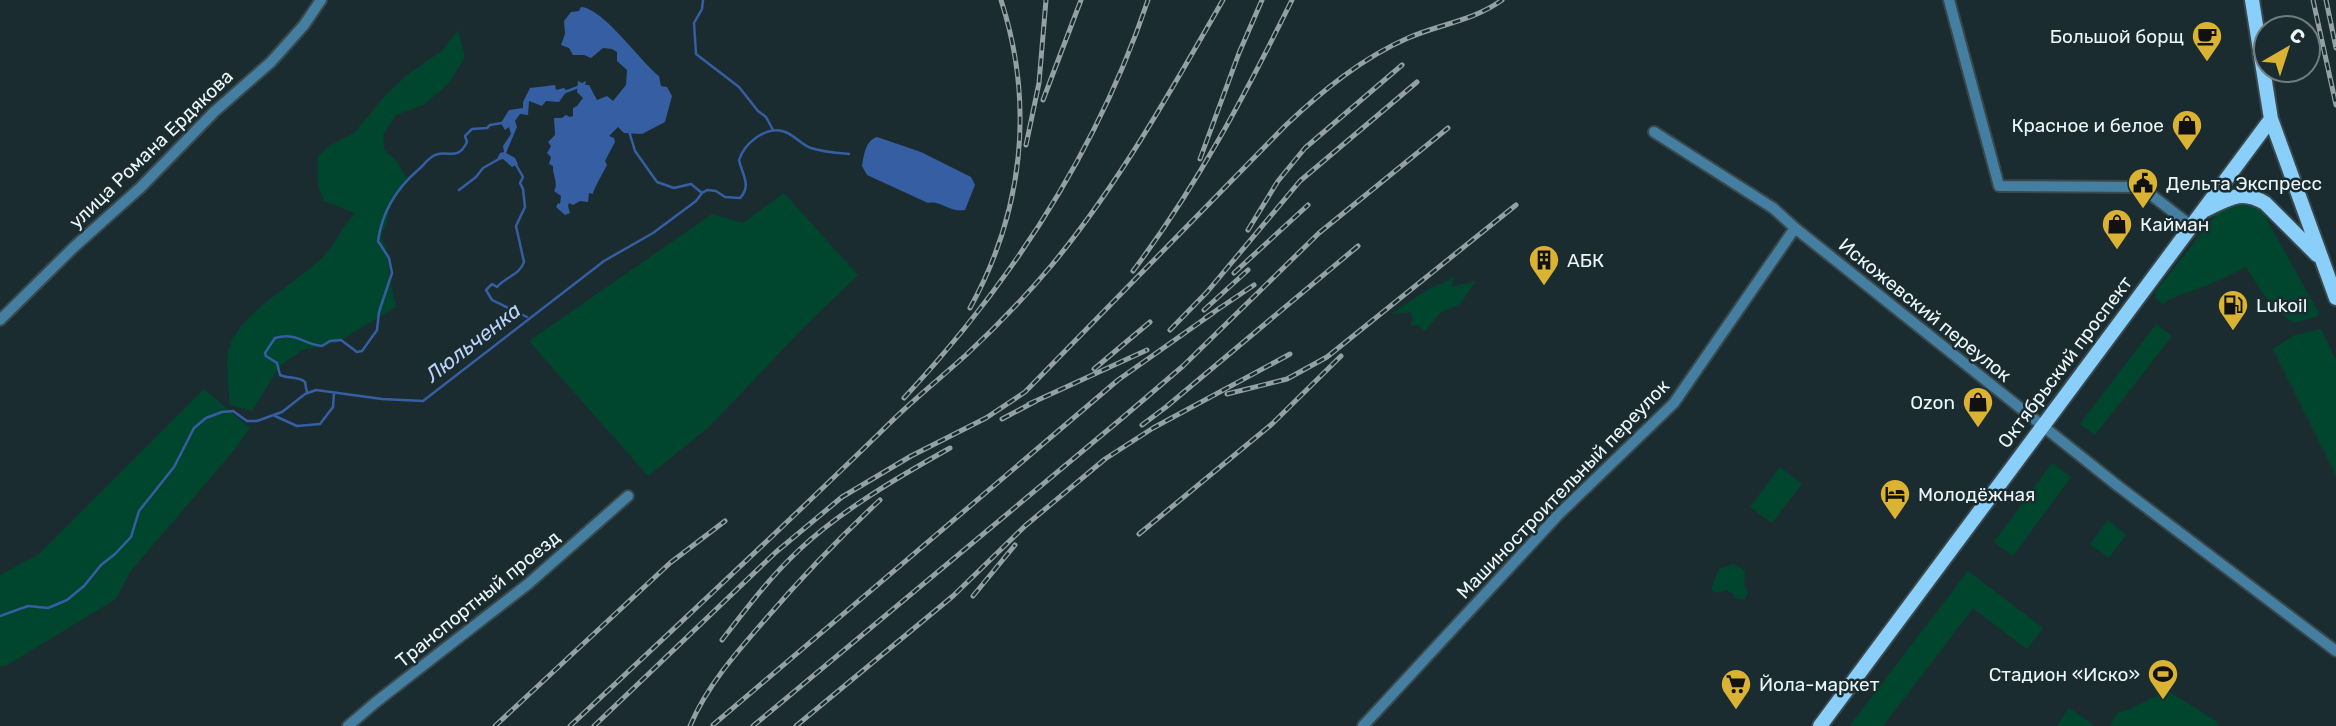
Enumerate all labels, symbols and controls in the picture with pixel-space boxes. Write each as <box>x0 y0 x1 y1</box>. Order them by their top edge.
north arrow <box>2252 14 2322 84</box>
cafe icon: Большой борщ <box>2190 19 2224 63</box>
text: С <box>2285 23 2310 49</box>
place label: Большой борщ <box>2050 25 2184 48</box>
street label: улица Романа Ердякова <box>64 65 238 233</box>
shop icon: Красное и белое <box>2170 108 2204 152</box>
place label: Красное и белое <box>2011 114 2164 137</box>
public building icon: Дельта Экспресс <box>2126 166 2160 210</box>
place label: Дельта Экспресс <box>2166 172 2322 195</box>
shop icon: Кайман <box>2100 207 2134 251</box>
place label: Кайман <box>2140 213 2209 236</box>
street label: Искожевский переулок <box>1834 233 2016 387</box>
building icon: АБК <box>1527 243 1561 287</box>
place label: АБК <box>1567 249 1604 272</box>
street label: Октябрьский проспект <box>1993 271 2137 452</box>
fuel station icon: Lukoil <box>2216 288 2250 332</box>
place label: Lukoil <box>2256 294 2307 317</box>
water label: Люльченка <box>420 297 525 387</box>
street label: Машиностроительный переулок <box>1452 375 1674 603</box>
shop icon: Ozon <box>1961 385 1995 429</box>
place label: Ozon <box>1910 391 1955 414</box>
hotel icon: Молодёжная <box>1878 477 1912 521</box>
place label: Молодёжная <box>1918 483 2035 506</box>
street label: Транспортный проезд <box>391 526 565 672</box>
sports icon: Стадион «Иско» <box>2146 657 2180 701</box>
place label: Стадион «Иско» <box>1989 663 2140 686</box>
supermarket icon: Йола-маркет <box>1719 667 1753 711</box>
place label: Йола-маркет <box>1759 673 1880 696</box>

